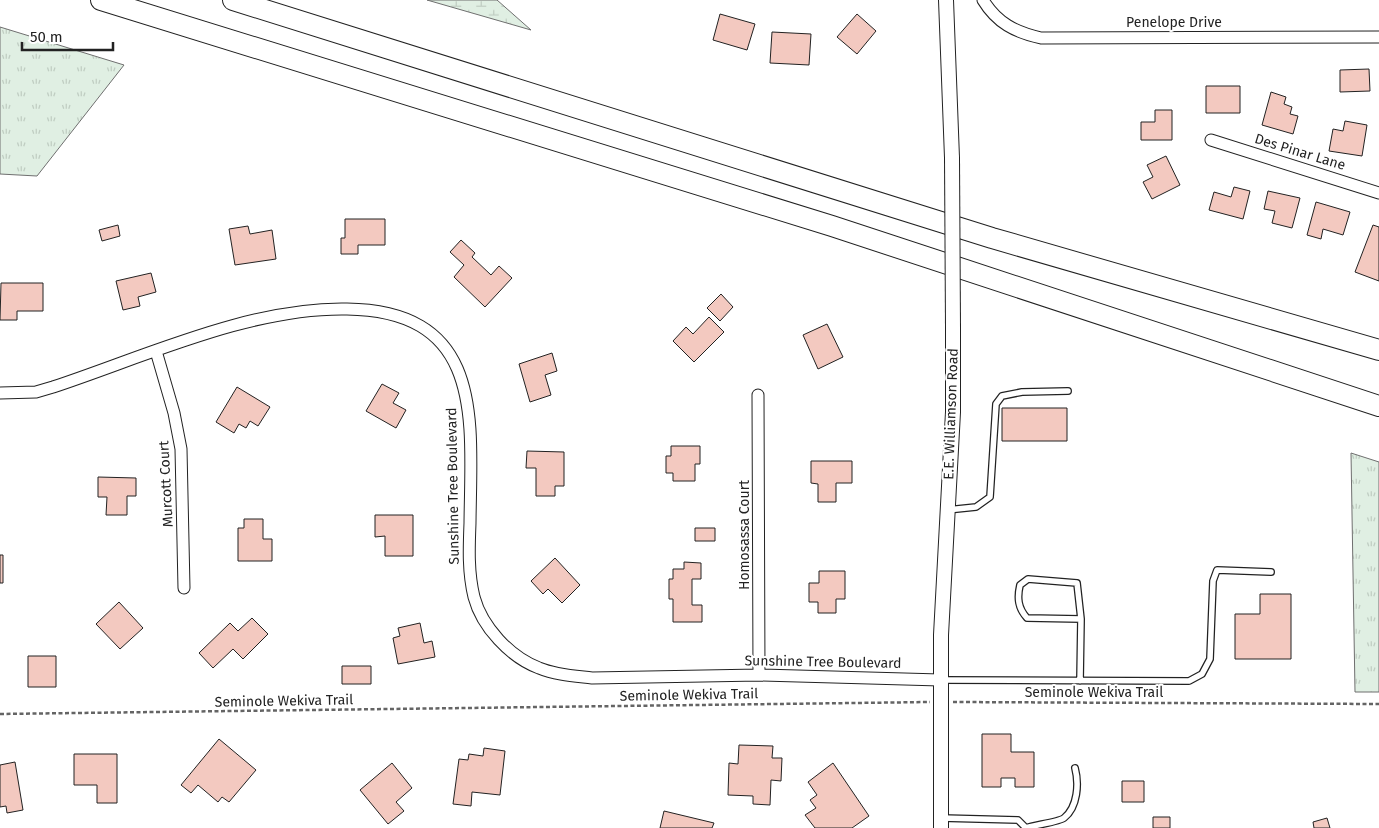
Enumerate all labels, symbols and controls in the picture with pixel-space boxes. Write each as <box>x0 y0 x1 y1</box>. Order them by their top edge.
street label: Penelope Drive <box>1126 14 1222 31</box>
scale bar <box>22 20 114 52</box>
text: 50 m <box>30 28 63 46</box>
street label: Des Pinar Lane <box>1252 130 1348 174</box>
street label: E.E. Williamson Road <box>940 348 962 480</box>
street label: Sunshine Tree Boulevard <box>443 407 463 565</box>
street label: Murcott Court <box>155 439 177 528</box>
street label: Homosassa Court <box>736 479 753 590</box>
street label: Sunshine Tree Boulevard <box>744 652 902 672</box>
street label: Seminole Wekiva Trail <box>1025 684 1163 701</box>
street label: Seminole Wekiva Trail <box>620 685 758 705</box>
street label: Seminole Wekiva Trail <box>215 691 353 711</box>

